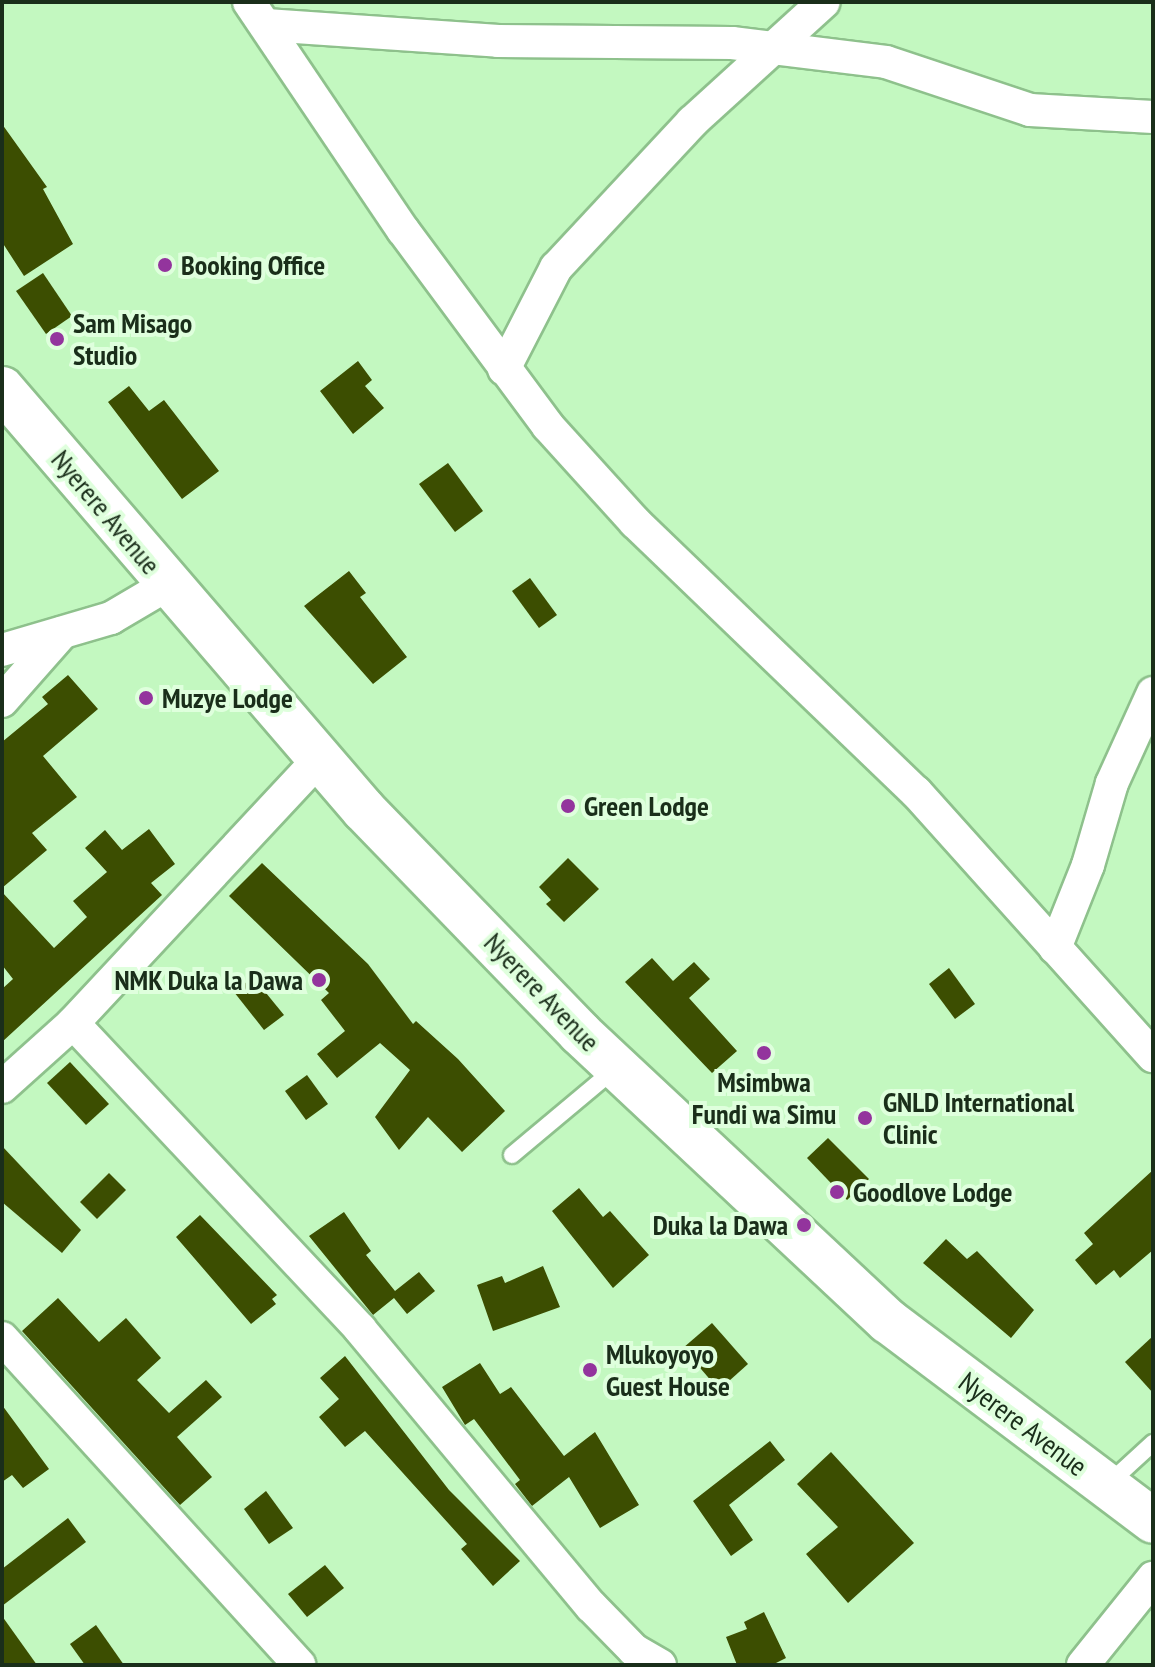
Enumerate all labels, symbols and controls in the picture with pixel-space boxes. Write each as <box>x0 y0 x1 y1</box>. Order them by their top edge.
place label: Booking Office <box>181 248 325 282</box>
marker: Booking Office <box>156 256 174 274</box>
place label: Sam Misago Studio <box>73 306 192 372</box>
marker: Sam Misago Studio <box>48 330 66 348</box>
street label: Nyerere Avenue <box>44 443 168 581</box>
place label: Muzye Lodge <box>162 681 293 715</box>
marker: Muzye Lodge <box>137 689 155 707</box>
place label: Green Lodge <box>584 789 709 823</box>
marker: Green Lodge <box>559 797 577 815</box>
street label: Nyerere Avenue <box>477 926 607 1058</box>
place label: NMK Duka la Dawa <box>114 963 303 997</box>
marker: NMK Duka la Dawa <box>310 971 328 989</box>
marker: Msimbwa Fundi wa Simu <box>755 1044 773 1062</box>
place label: Msimbwa Fundi wa Simu <box>692 1065 836 1131</box>
place label: GNLD International Clinic <box>883 1085 1074 1151</box>
marker: GNLD International Clinic <box>854 1107 876 1129</box>
place label: Goodlove Lodge <box>853 1175 1013 1209</box>
marker: Goodlove Lodge <box>828 1183 846 1201</box>
place label: Duka la Dawa <box>653 1208 788 1242</box>
marker: Duka la Dawa <box>795 1216 813 1234</box>
place label: Mlukoyoyo Guest House <box>606 1337 730 1403</box>
marker: Mlukoyoyo Guest House <box>581 1361 599 1379</box>
street label: Nyerere Avenue <box>952 1365 1094 1483</box>

